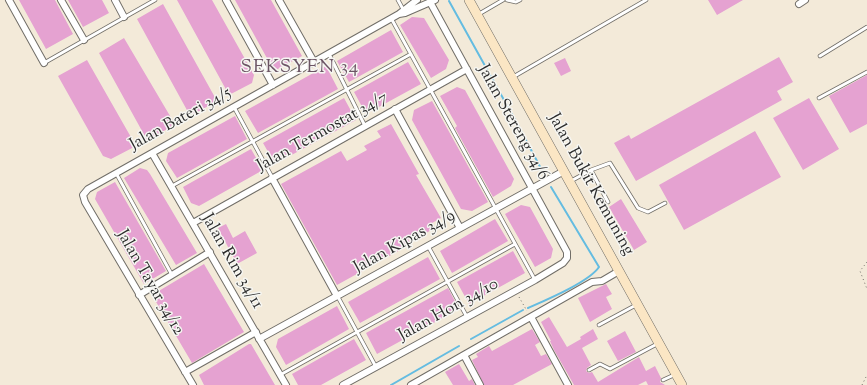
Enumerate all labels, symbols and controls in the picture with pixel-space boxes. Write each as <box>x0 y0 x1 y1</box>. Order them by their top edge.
district label: SEKSYEN 34 <box>241 58 359 80</box>
street label: Jalan Stereng 34/6 <box>472 62 552 184</box>
street label: Jalan Bateri 34/5 <box>127 84 235 156</box>
street label: Jalan Termostat 34/7 <box>254 89 392 177</box>
street label: Jalan Bukit Kemuning <box>542 110 638 260</box>
street label: Jalan Kipas 34/9 <box>351 207 459 279</box>
street label: Jalan Rim 34/11 <box>196 211 266 313</box>
street label: Jalan Tayar 34/12 <box>111 227 187 339</box>
street label: Jalan Hon 34/10 <box>395 275 503 347</box>

